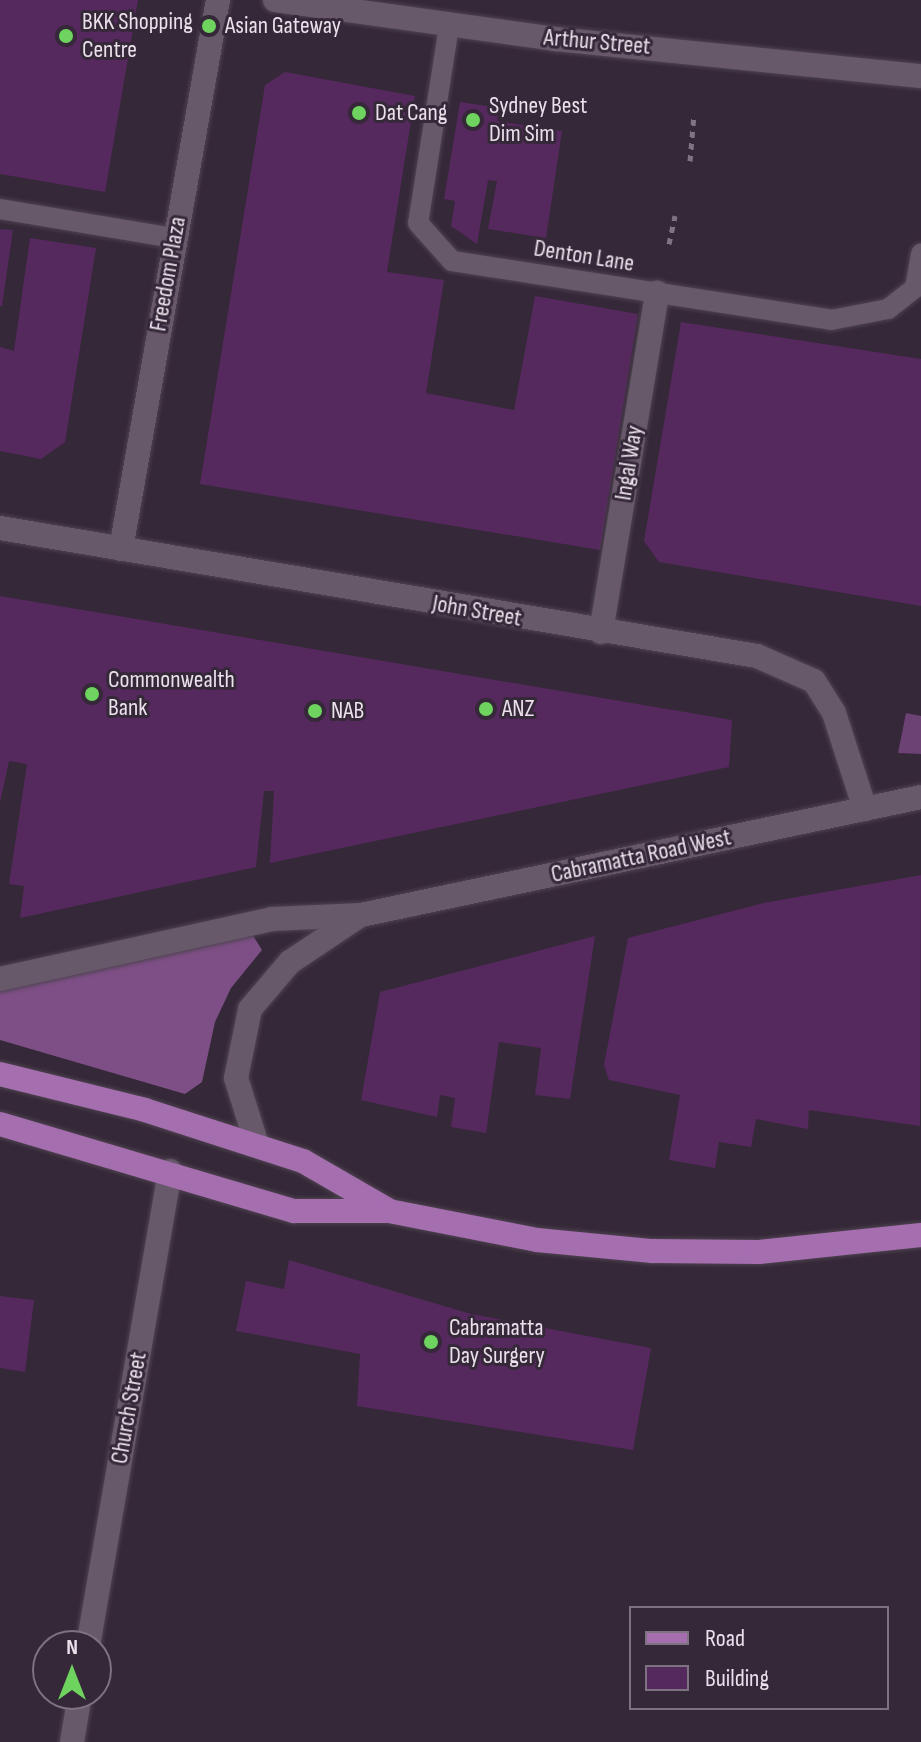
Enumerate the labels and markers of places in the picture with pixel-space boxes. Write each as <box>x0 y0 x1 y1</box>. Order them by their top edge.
place label: BKK Shopping Centre <box>82 8 193 64</box>
place label: Asian Gateway <box>225 12 341 40</box>
marker: Asian Gateway <box>200 17 218 35</box>
marker: BKK Shopping Centre <box>57 27 75 45</box>
place label: Sydney Best Dim Sim <box>489 92 587 148</box>
place label: Dat Cang <box>375 99 447 127</box>
marker: Dat Cang <box>350 104 368 122</box>
marker: Sydney Best Dim Sim <box>464 111 482 129</box>
place label: Commonwealth Bank <box>108 666 235 722</box>
marker: Commonwealth Bank <box>83 685 101 703</box>
place label: ANZ <box>502 695 534 723</box>
place label: NAB <box>331 697 364 725</box>
marker: ANZ <box>477 700 495 718</box>
marker: NAB <box>306 702 324 720</box>
place label: Cabramatta Day Surgery <box>449 1314 545 1370</box>
marker: Cabramatta Day Surgery <box>420 1331 442 1353</box>

